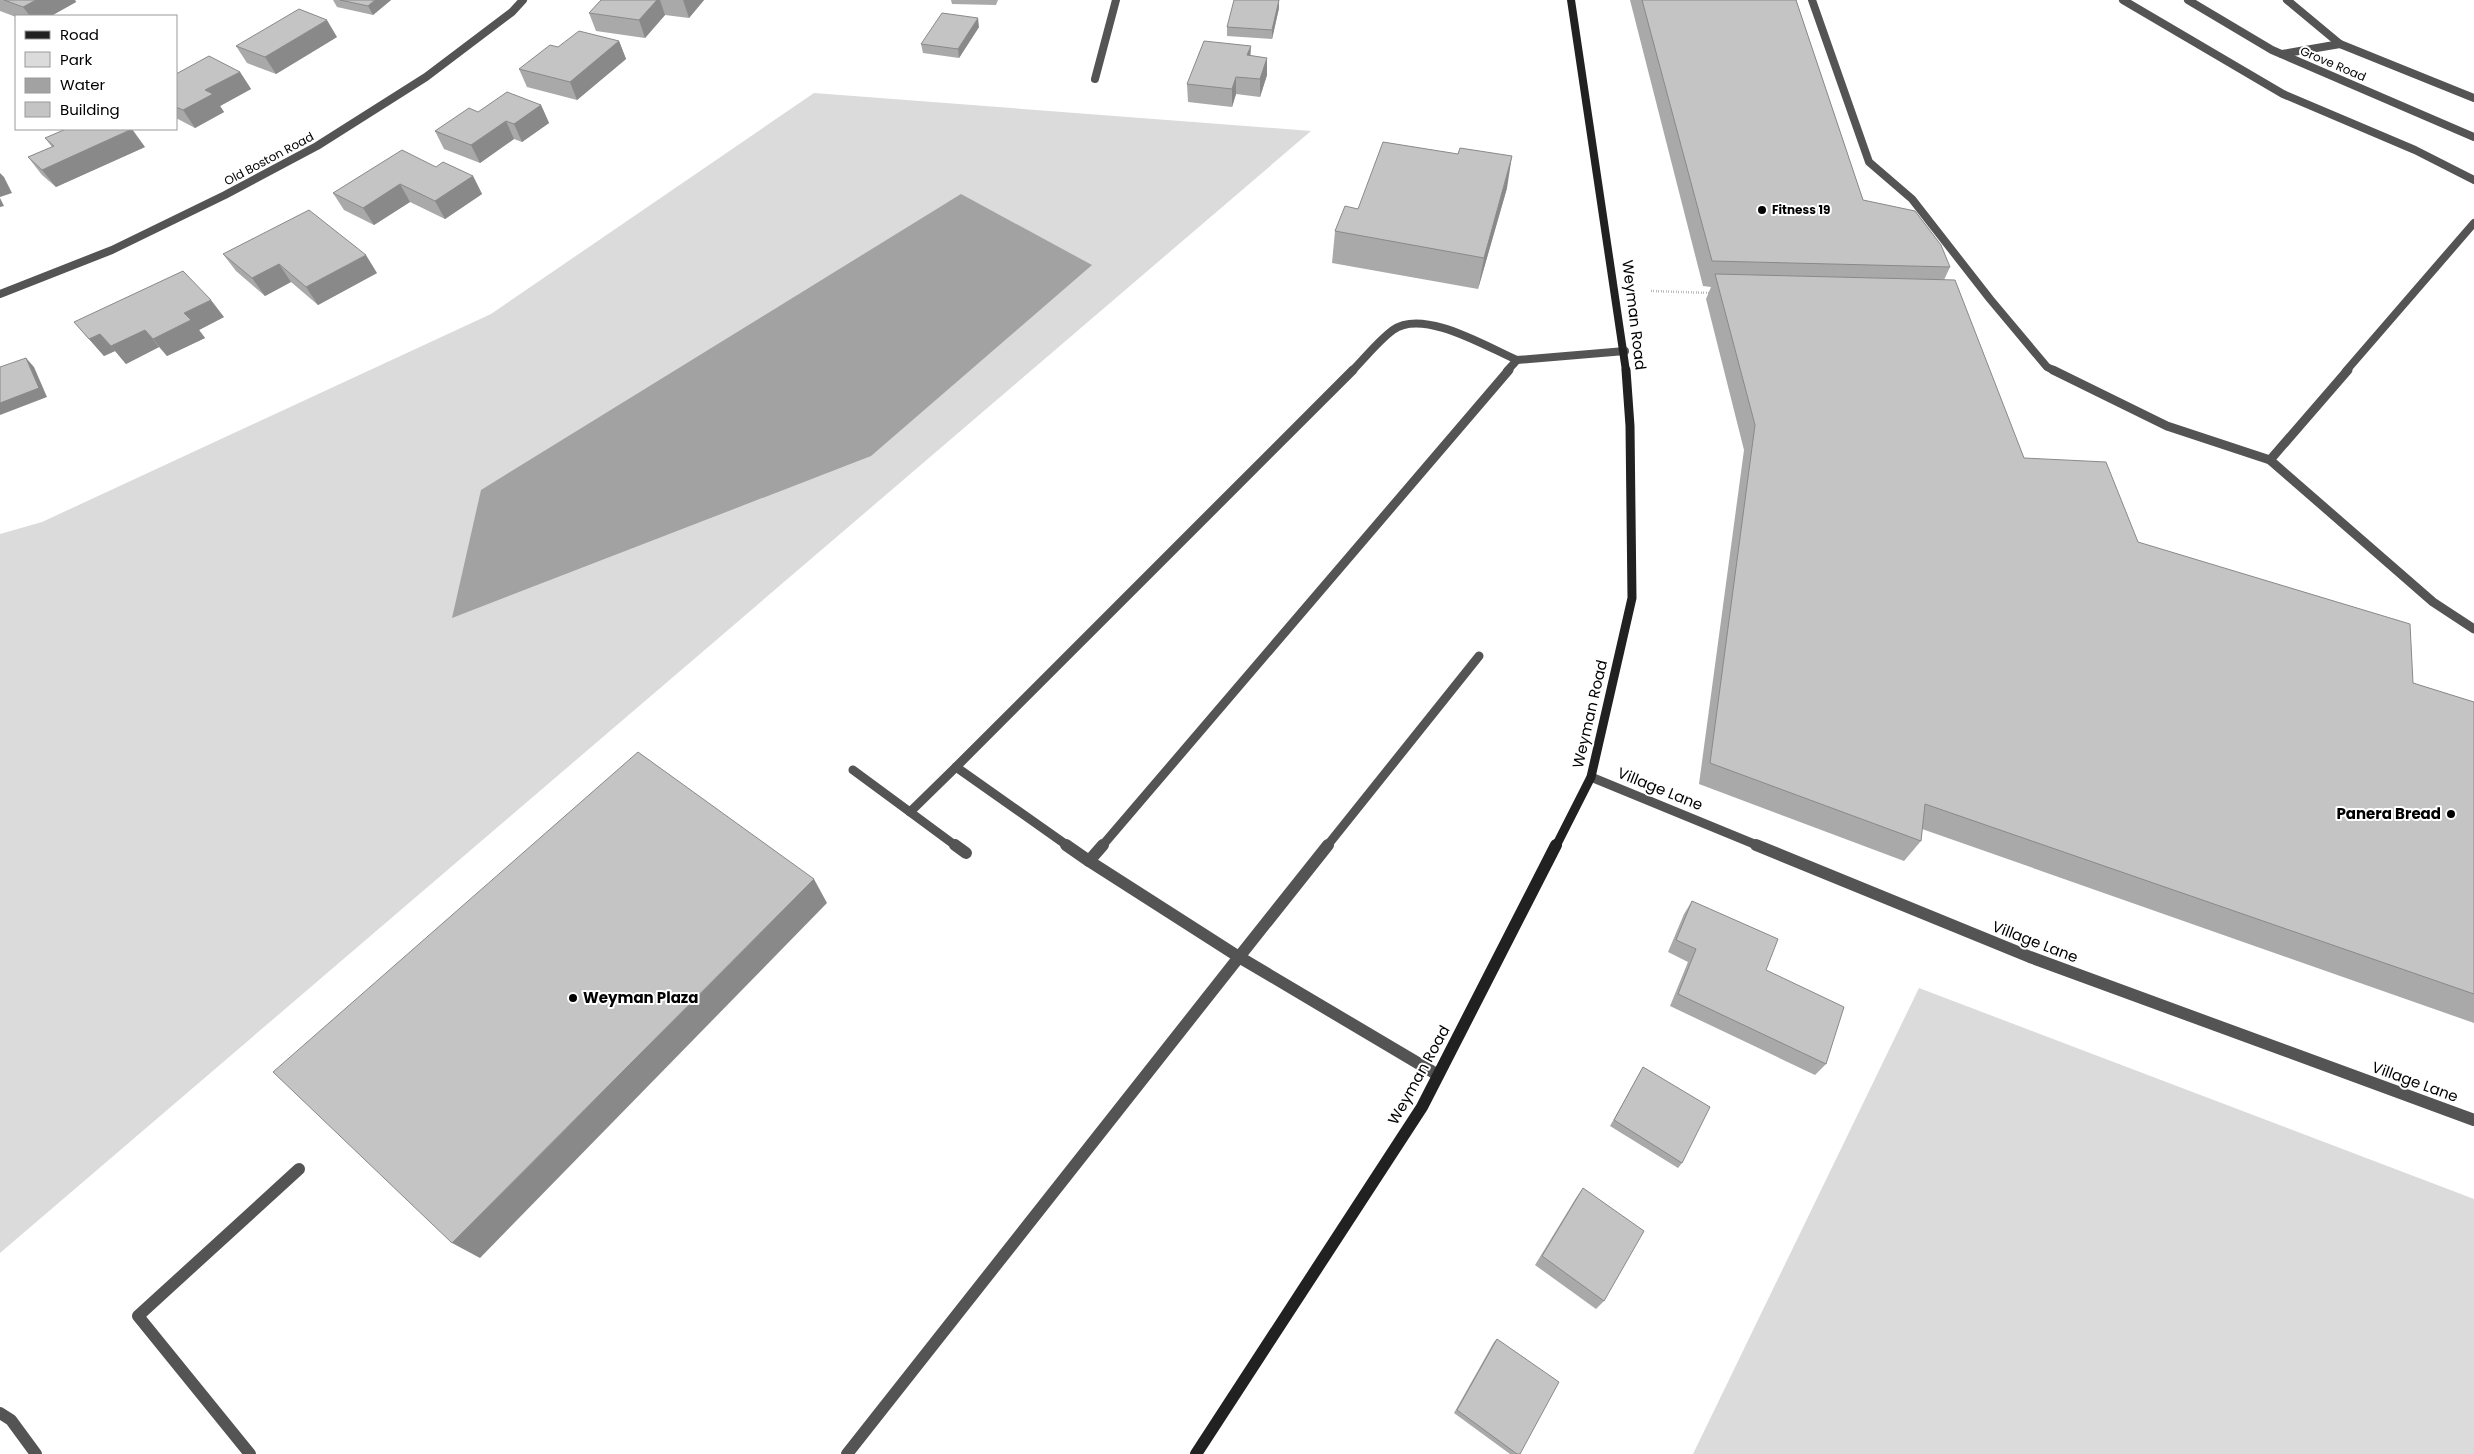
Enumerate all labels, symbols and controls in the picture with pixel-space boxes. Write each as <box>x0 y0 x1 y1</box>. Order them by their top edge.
legend <box>15 15 178 130</box>
text: Road <box>60 24 99 45</box>
street label: Grove Road <box>2298 42 2369 85</box>
text: Park <box>60 49 92 70</box>
text: Water <box>60 74 106 95</box>
text: Building <box>60 99 120 120</box>
street label: Old Boston Road <box>221 128 317 189</box>
place label: Fitness 19 <box>1772 201 1830 218</box>
marker: Fitness 19 <box>1756 204 1768 216</box>
street label: Weyman Road <box>1617 259 1652 371</box>
street label: Weyman Road <box>1567 658 1612 770</box>
street label: Village Lane <box>1614 762 1706 815</box>
place label: Panera Bread <box>2336 803 2441 824</box>
marker: Panera Bread <box>2445 808 2457 820</box>
street label: Village Lane <box>1989 916 2081 968</box>
place label: Weyman Plaza <box>583 987 698 1008</box>
marker: Weyman Plaza <box>567 992 579 1004</box>
street label: Weyman Road <box>1383 1021 1455 1128</box>
street label: Village Lane <box>2369 1056 2461 1107</box>

